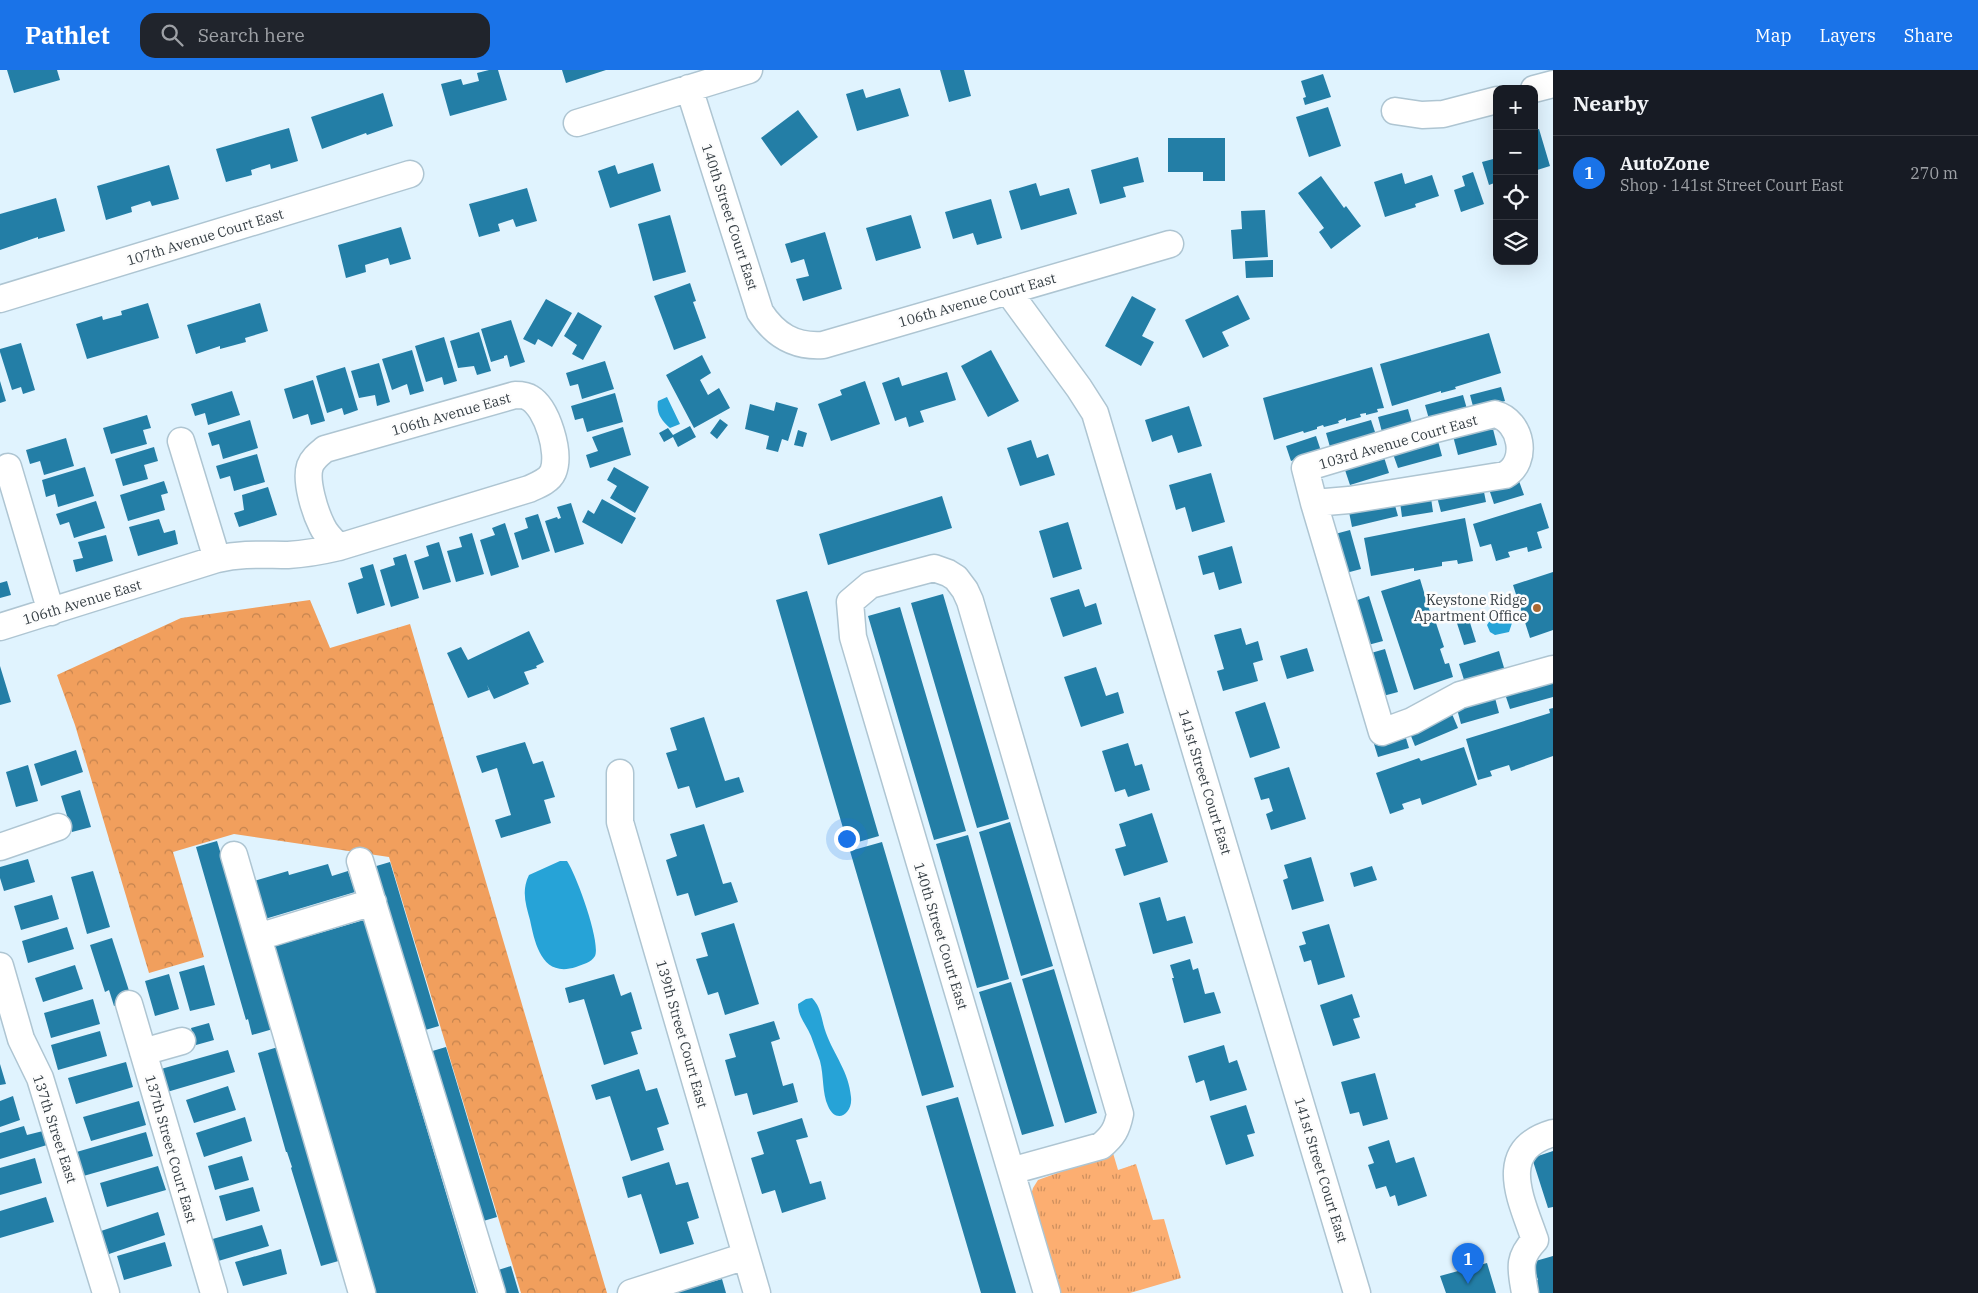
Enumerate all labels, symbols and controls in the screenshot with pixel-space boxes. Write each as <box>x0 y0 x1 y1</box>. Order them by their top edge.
search box <box>140 13 490 58</box>
text: Pathlet <box>25 19 110 51</box>
icon: search <box>158 21 186 49</box>
text: Search here <box>198 23 305 47</box>
text: Map <box>1755 24 1792 47</box>
text: Layers <box>1820 24 1876 47</box>
text: Share <box>1904 24 1953 47</box>
map controls <box>1493 85 1538 265</box>
button: + <box>1493 85 1538 130</box>
text: Nearby <box>1573 89 1649 117</box>
button: − <box>1493 130 1538 175</box>
street label: 140th Street Court East <box>698 141 762 293</box>
text: AutoZone <box>1620 151 1710 175</box>
text: 1 <box>1584 163 1594 183</box>
text: 270 m <box>1910 163 1958 183</box>
button: locate <box>1493 175 1538 220</box>
text: Shop · 141st Street Court East <box>1620 175 1843 195</box>
street label: 107th Avenue Court East <box>124 205 286 269</box>
button: layers <box>1493 220 1538 265</box>
street label: 106th Avenue Court East <box>896 269 1058 331</box>
street label: 106th Avenue East <box>389 388 513 440</box>
street label: 103rd Avenue Court East <box>1317 411 1479 473</box>
street label: 106th Avenue East <box>21 575 143 629</box>
place label: Keystone Ridge Apartment Office <box>1414 591 1527 625</box>
marker: Keystone Ridge Apartment Office <box>1531 602 1543 614</box>
street label: 141st Street Court East <box>1174 707 1236 857</box>
your location <box>834 826 860 852</box>
street label: 140th Street Court East <box>910 860 972 1012</box>
street label: 139th Street Court East <box>652 958 712 1110</box>
street label: 137th Street East <box>29 1072 81 1186</box>
street label: 137th Street Court East <box>141 1073 201 1225</box>
street label: 141st Street Court East <box>1290 1095 1352 1245</box>
pin: 1 <box>1452 1243 1484 1284</box>

